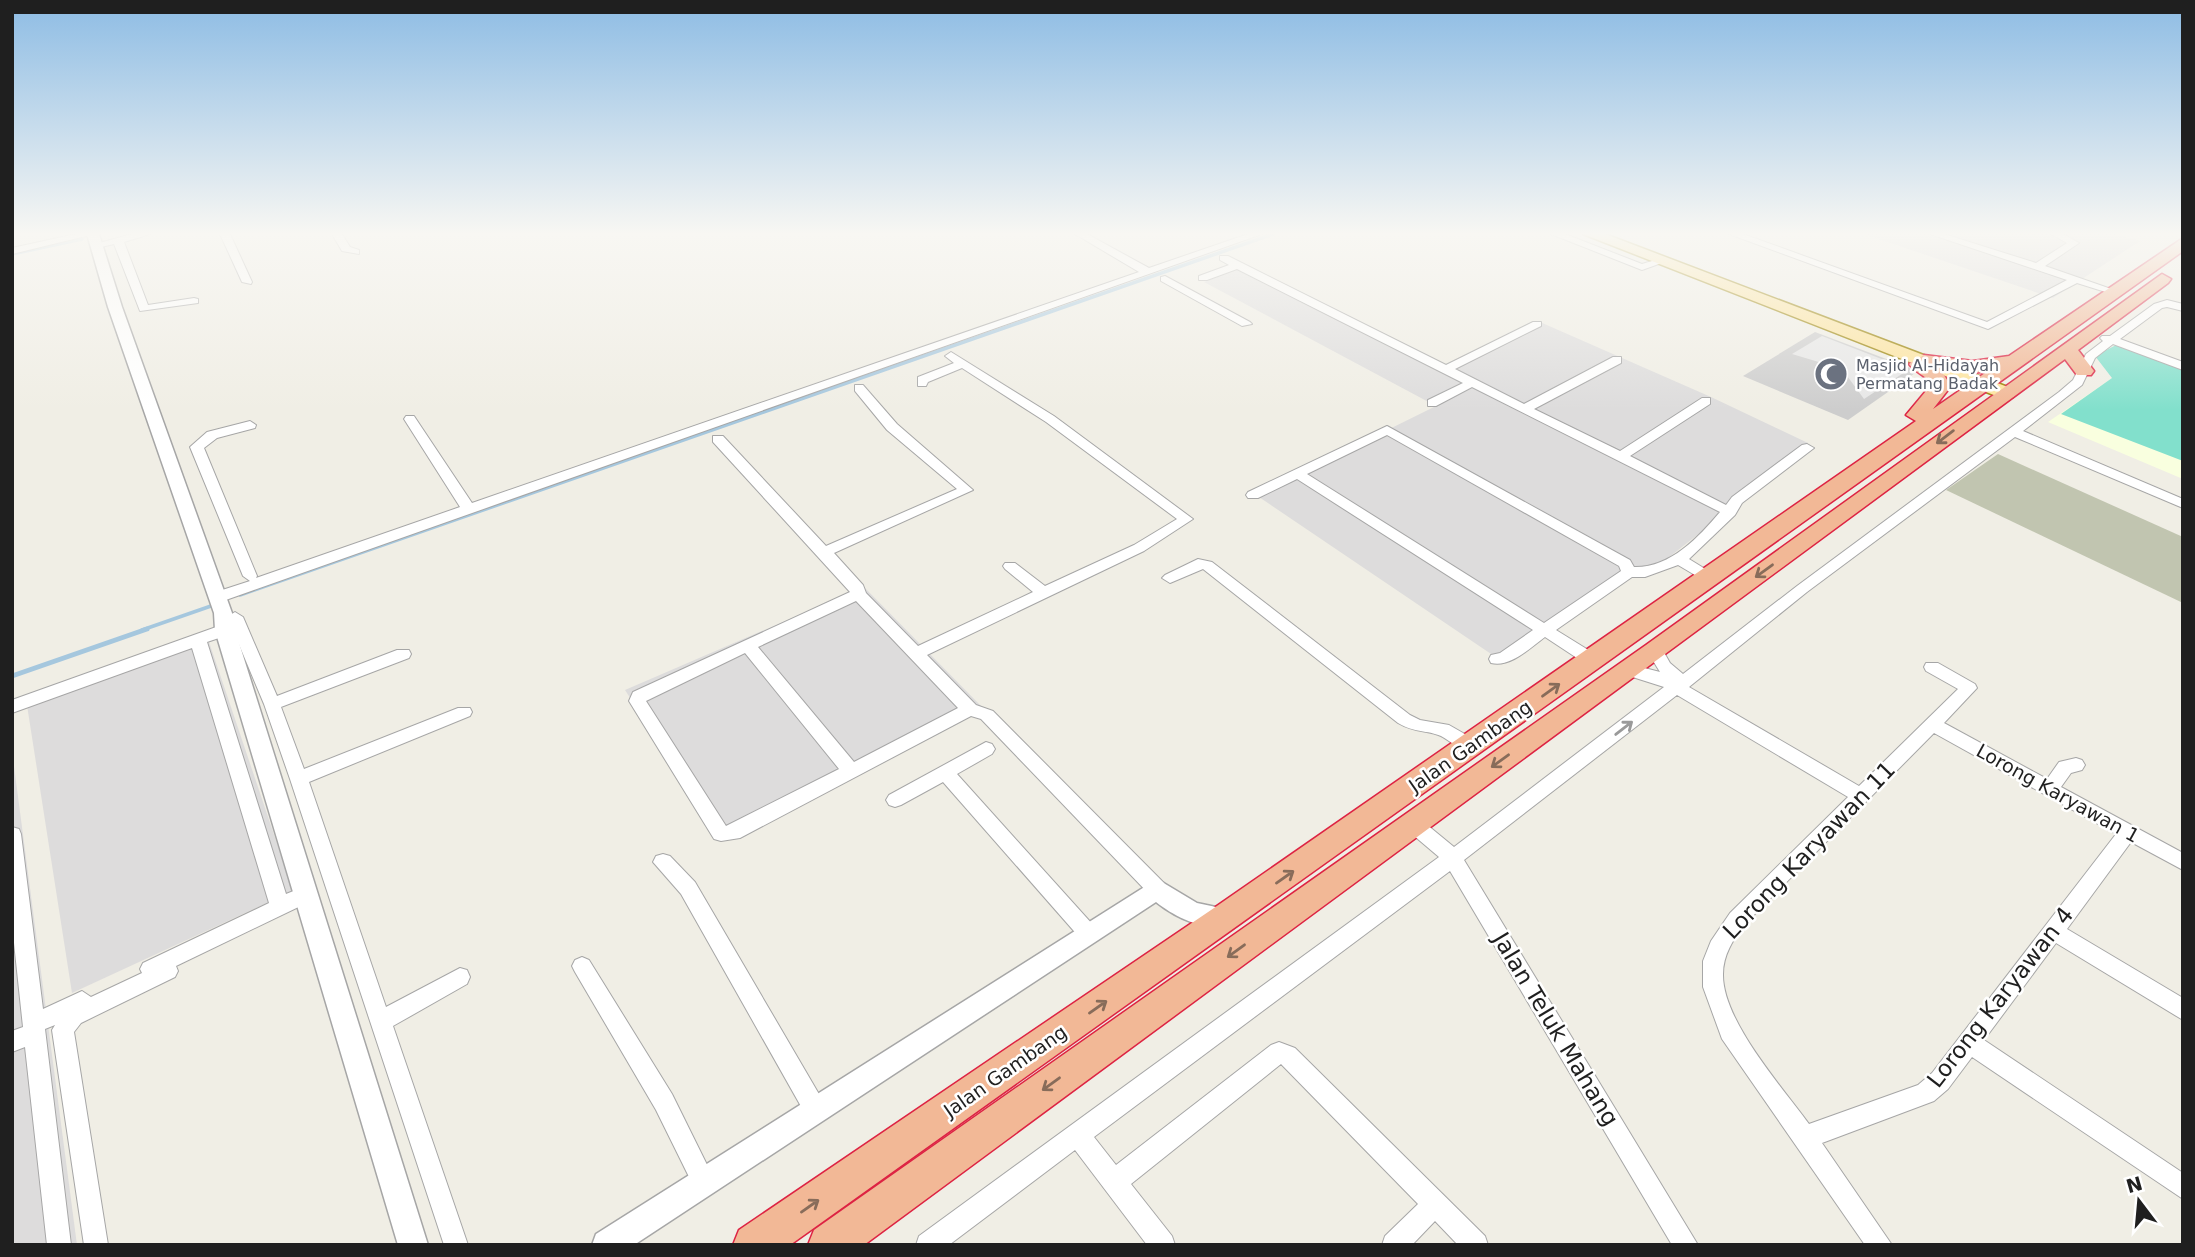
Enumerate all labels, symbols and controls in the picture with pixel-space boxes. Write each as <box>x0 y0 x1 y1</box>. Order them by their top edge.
mosque icon: Masjid Al-Hidayah Permatang Badak <box>1812 355 1850 393</box>
place label: Masjid Al-Hidayah Permatang Badak <box>1856 356 1999 393</box>
one-way arrow <box>1936 429 1955 444</box>
one-way arrow <box>1755 563 1774 578</box>
one-way arrow <box>1541 683 1560 697</box>
street label: Jalan Gambang <box>1404 695 1536 797</box>
one-way arrow <box>1614 720 1633 735</box>
street label: Lorong Karyawan 1 <box>1973 739 2143 847</box>
one-way arrow <box>1492 754 1510 769</box>
street label: Lorong Karyawan 11 <box>1718 756 1900 944</box>
one-way arrow <box>1275 870 1294 884</box>
street label: Lorong Karyawan 4 <box>1922 902 2078 1092</box>
street label: Jalan Teluk Mahang <box>1487 926 1624 1130</box>
one-way arrow <box>1227 944 1246 958</box>
one-way arrow <box>1088 1000 1107 1014</box>
street label: Jalan Gambang <box>939 1020 1071 1122</box>
one-way arrow <box>1042 1077 1061 1091</box>
north arrow <box>2104 1166 2174 1236</box>
text: N <box>2124 1172 2145 1197</box>
one-way arrow <box>800 1199 819 1213</box>

